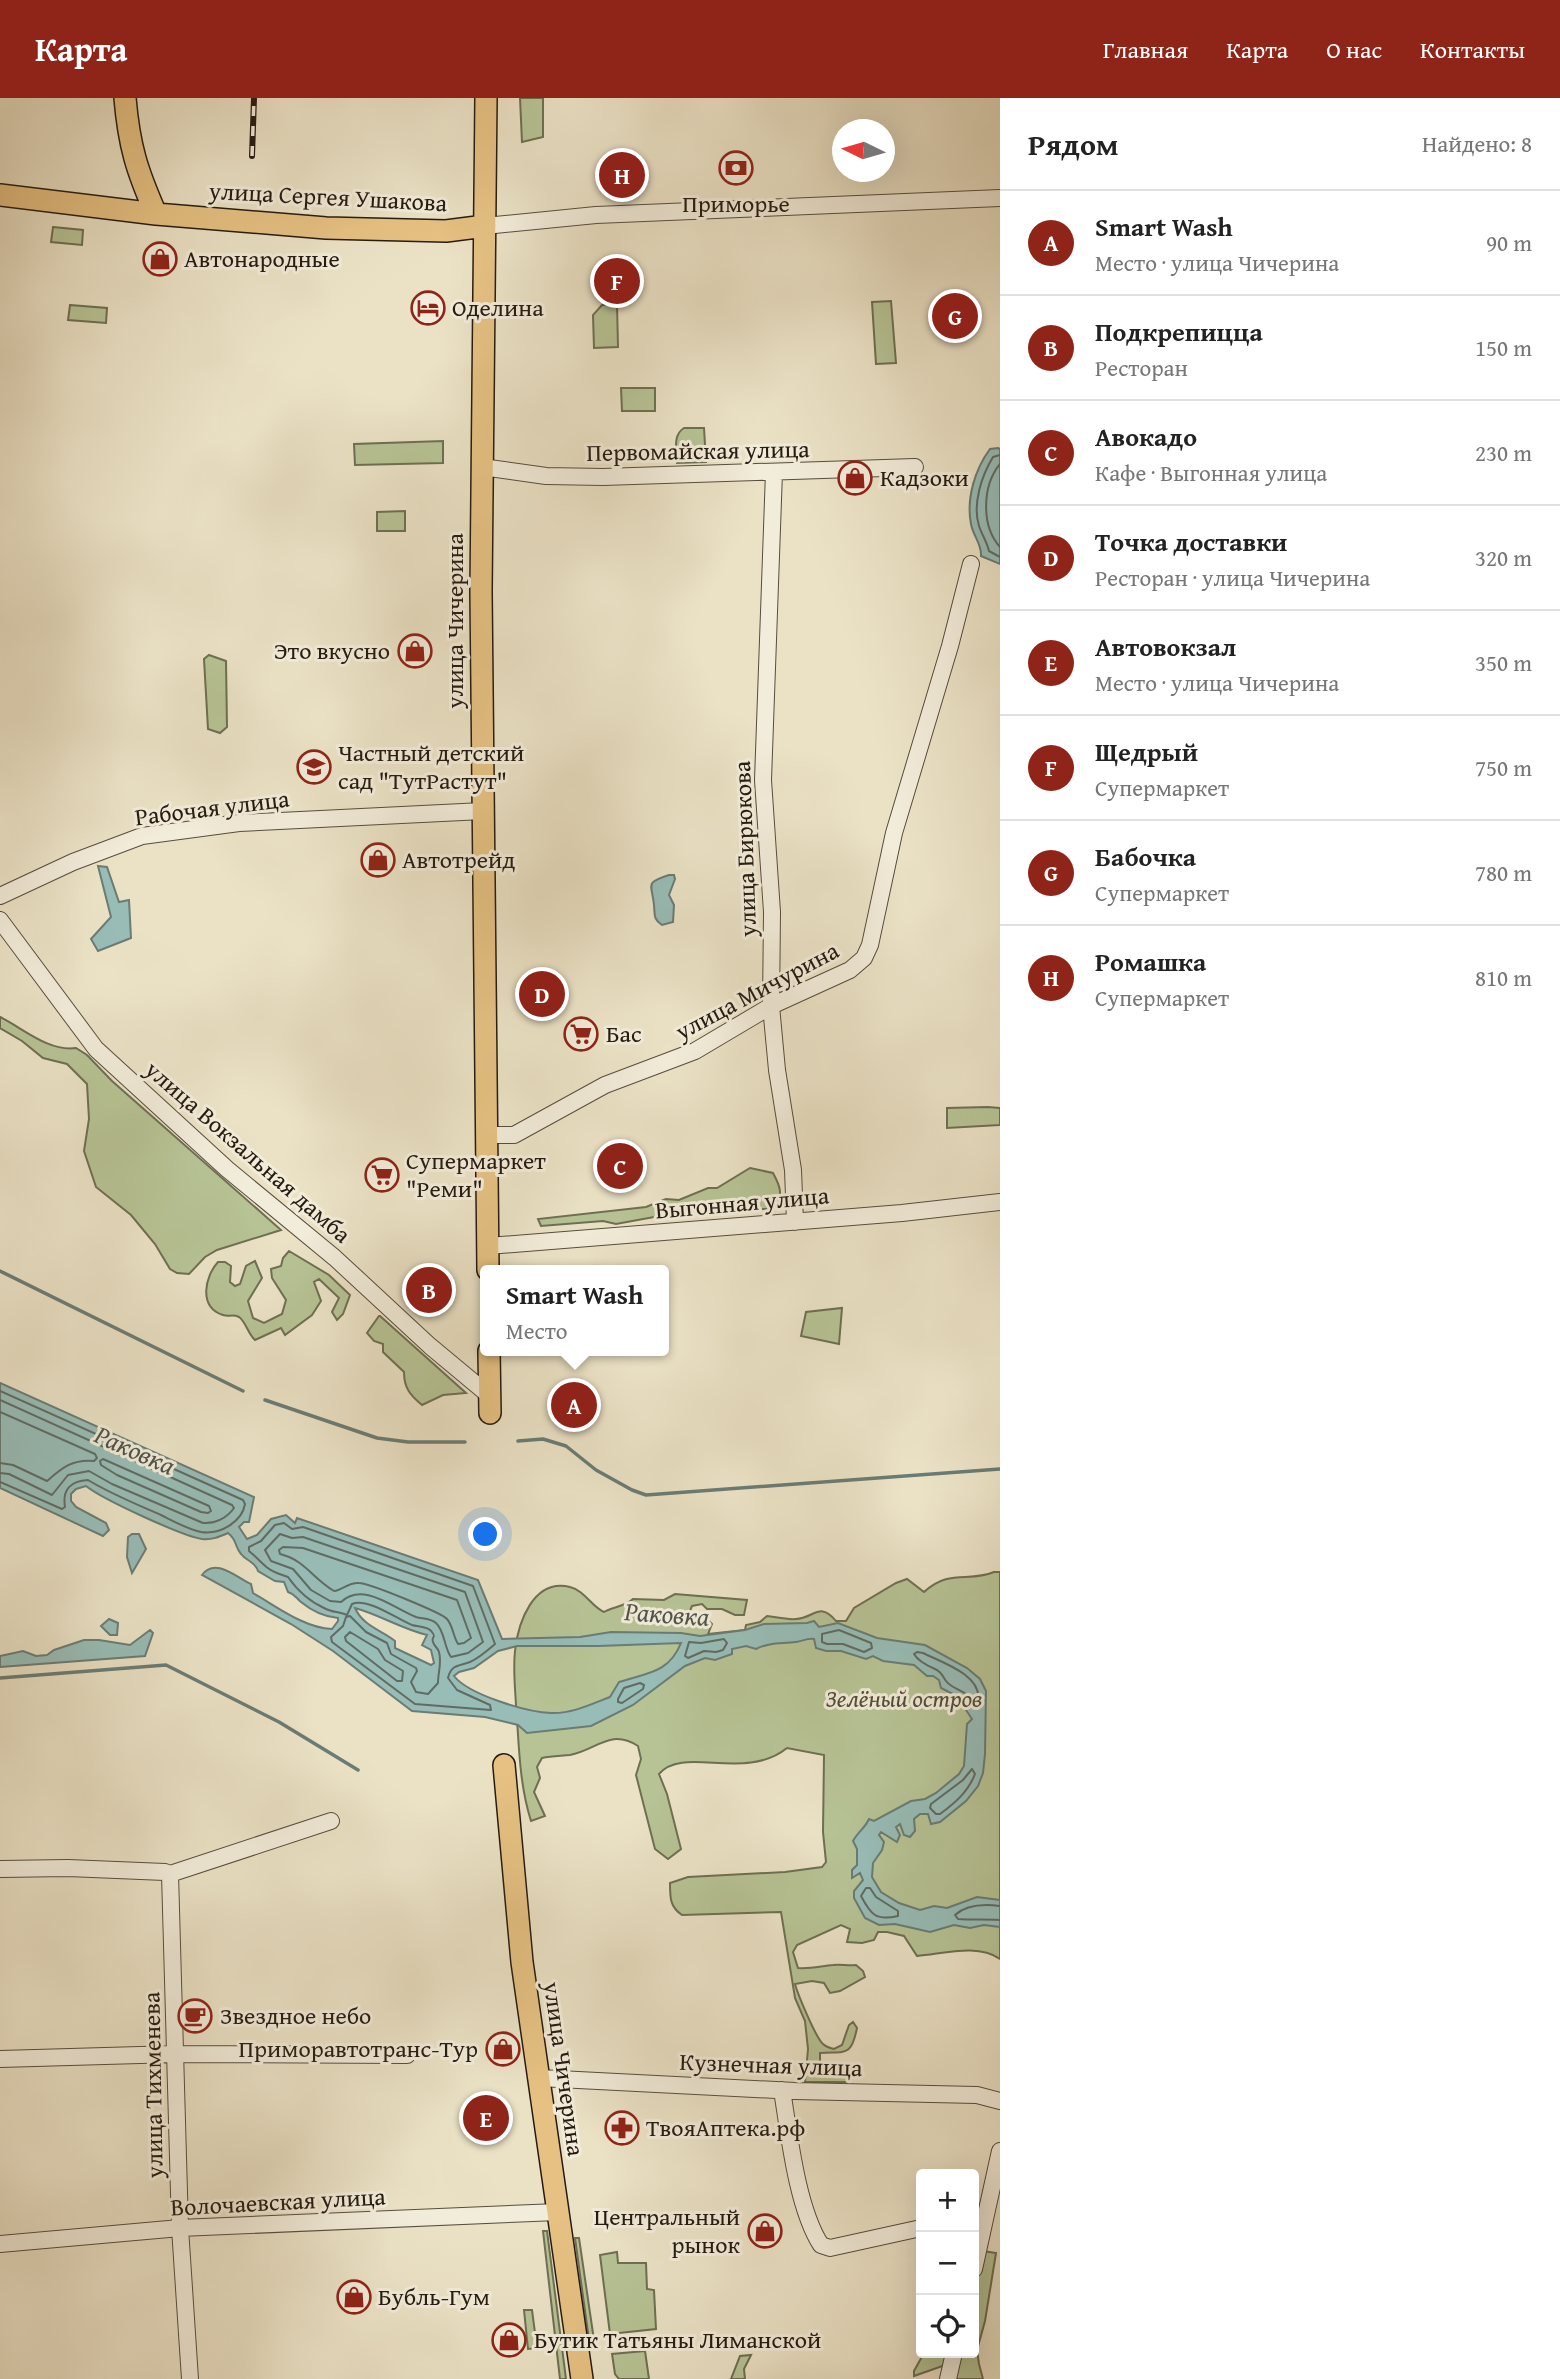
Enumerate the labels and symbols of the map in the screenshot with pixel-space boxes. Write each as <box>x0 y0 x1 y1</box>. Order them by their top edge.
north arrow <box>832 119 895 182</box>
pin: H <box>599 149 645 201</box>
bank icon: Приморье <box>717 149 755 187</box>
street label: улица Сергея Ушакова <box>207 173 449 220</box>
place label: Приморье <box>682 186 790 221</box>
shop icon: Автонародные <box>141 240 179 278</box>
place label: Автонародные <box>184 241 340 276</box>
pin: F <box>594 255 640 307</box>
hotel icon: Оделина <box>409 289 447 327</box>
place label: Оделина <box>452 290 544 325</box>
pin: G <box>932 290 978 342</box>
street label: Первомайская улица <box>586 431 811 470</box>
shop icon: Кадзоки <box>836 459 874 497</box>
place label: Кадзоки <box>880 460 969 495</box>
street label: улица Чичерина <box>437 533 472 710</box>
shop icon: Это вкусно <box>396 632 434 670</box>
place label: Это вкусно <box>274 633 390 668</box>
place label: Частный детский сад "ТутРастут" <box>338 735 524 798</box>
school or university icon: Частный детский сад "ТутРастут" <box>295 748 333 786</box>
street label: улица Бирюкова <box>724 760 765 939</box>
street label: Рабочая улица <box>133 781 292 834</box>
shop icon: Автотрейд <box>359 841 397 879</box>
place label: Автотрейд <box>402 842 515 877</box>
street label: улица Мичурина <box>668 932 845 1049</box>
pin: D <box>519 968 565 1020</box>
supermarket icon: Бас <box>562 1015 600 1053</box>
place label: Бас <box>606 1016 642 1051</box>
street label: улица Вокзальная дамба <box>137 1051 359 1251</box>
pin: C <box>597 1140 643 1192</box>
place label: Супермаркет "Реми" <box>406 1143 546 1206</box>
supermarket icon: Супермаркет "Реми" <box>363 1156 401 1194</box>
street label: Выгонная улица <box>654 1177 831 1228</box>
pin: B <box>406 1264 452 1316</box>
pin: A <box>551 1379 597 1431</box>
water label: Раковка <box>88 1414 182 1485</box>
your location <box>468 1517 502 1551</box>
water label: Раковка <box>622 1591 711 1636</box>
park label: Зелёный остров <box>826 1681 982 1716</box>
street label: улица Чичерина <box>535 1979 594 2159</box>
street label: улица Тихменева <box>133 1991 172 2180</box>
cafe icon: Звездное небо <box>176 1997 214 2035</box>
place label: Звездное небо <box>220 1998 371 2033</box>
shop icon: Приморавтотранс-Тур <box>484 2030 522 2068</box>
place label: Приморавтотранс-Тур <box>239 2031 478 2066</box>
street label: Кузнечная улица <box>679 2044 864 2085</box>
pin: E <box>463 2092 509 2144</box>
pharmacy icon: ТвояАптека.рф <box>603 2109 641 2147</box>
place label: ТвояАптека.рф <box>646 2110 805 2145</box>
street label: Волочаевская улица <box>170 2178 387 2225</box>
place label: Центральный рынок <box>594 2199 740 2262</box>
shop icon: Центральный рынок <box>746 2212 784 2250</box>
shop icon: Бубль-Гум <box>335 2278 373 2316</box>
place label: Бубль-Гум <box>378 2279 490 2314</box>
shop icon: Бутик Татьяны Лиманской <box>490 2321 528 2359</box>
place label: Бутик Татьяны Лиманской <box>534 2322 821 2357</box>

